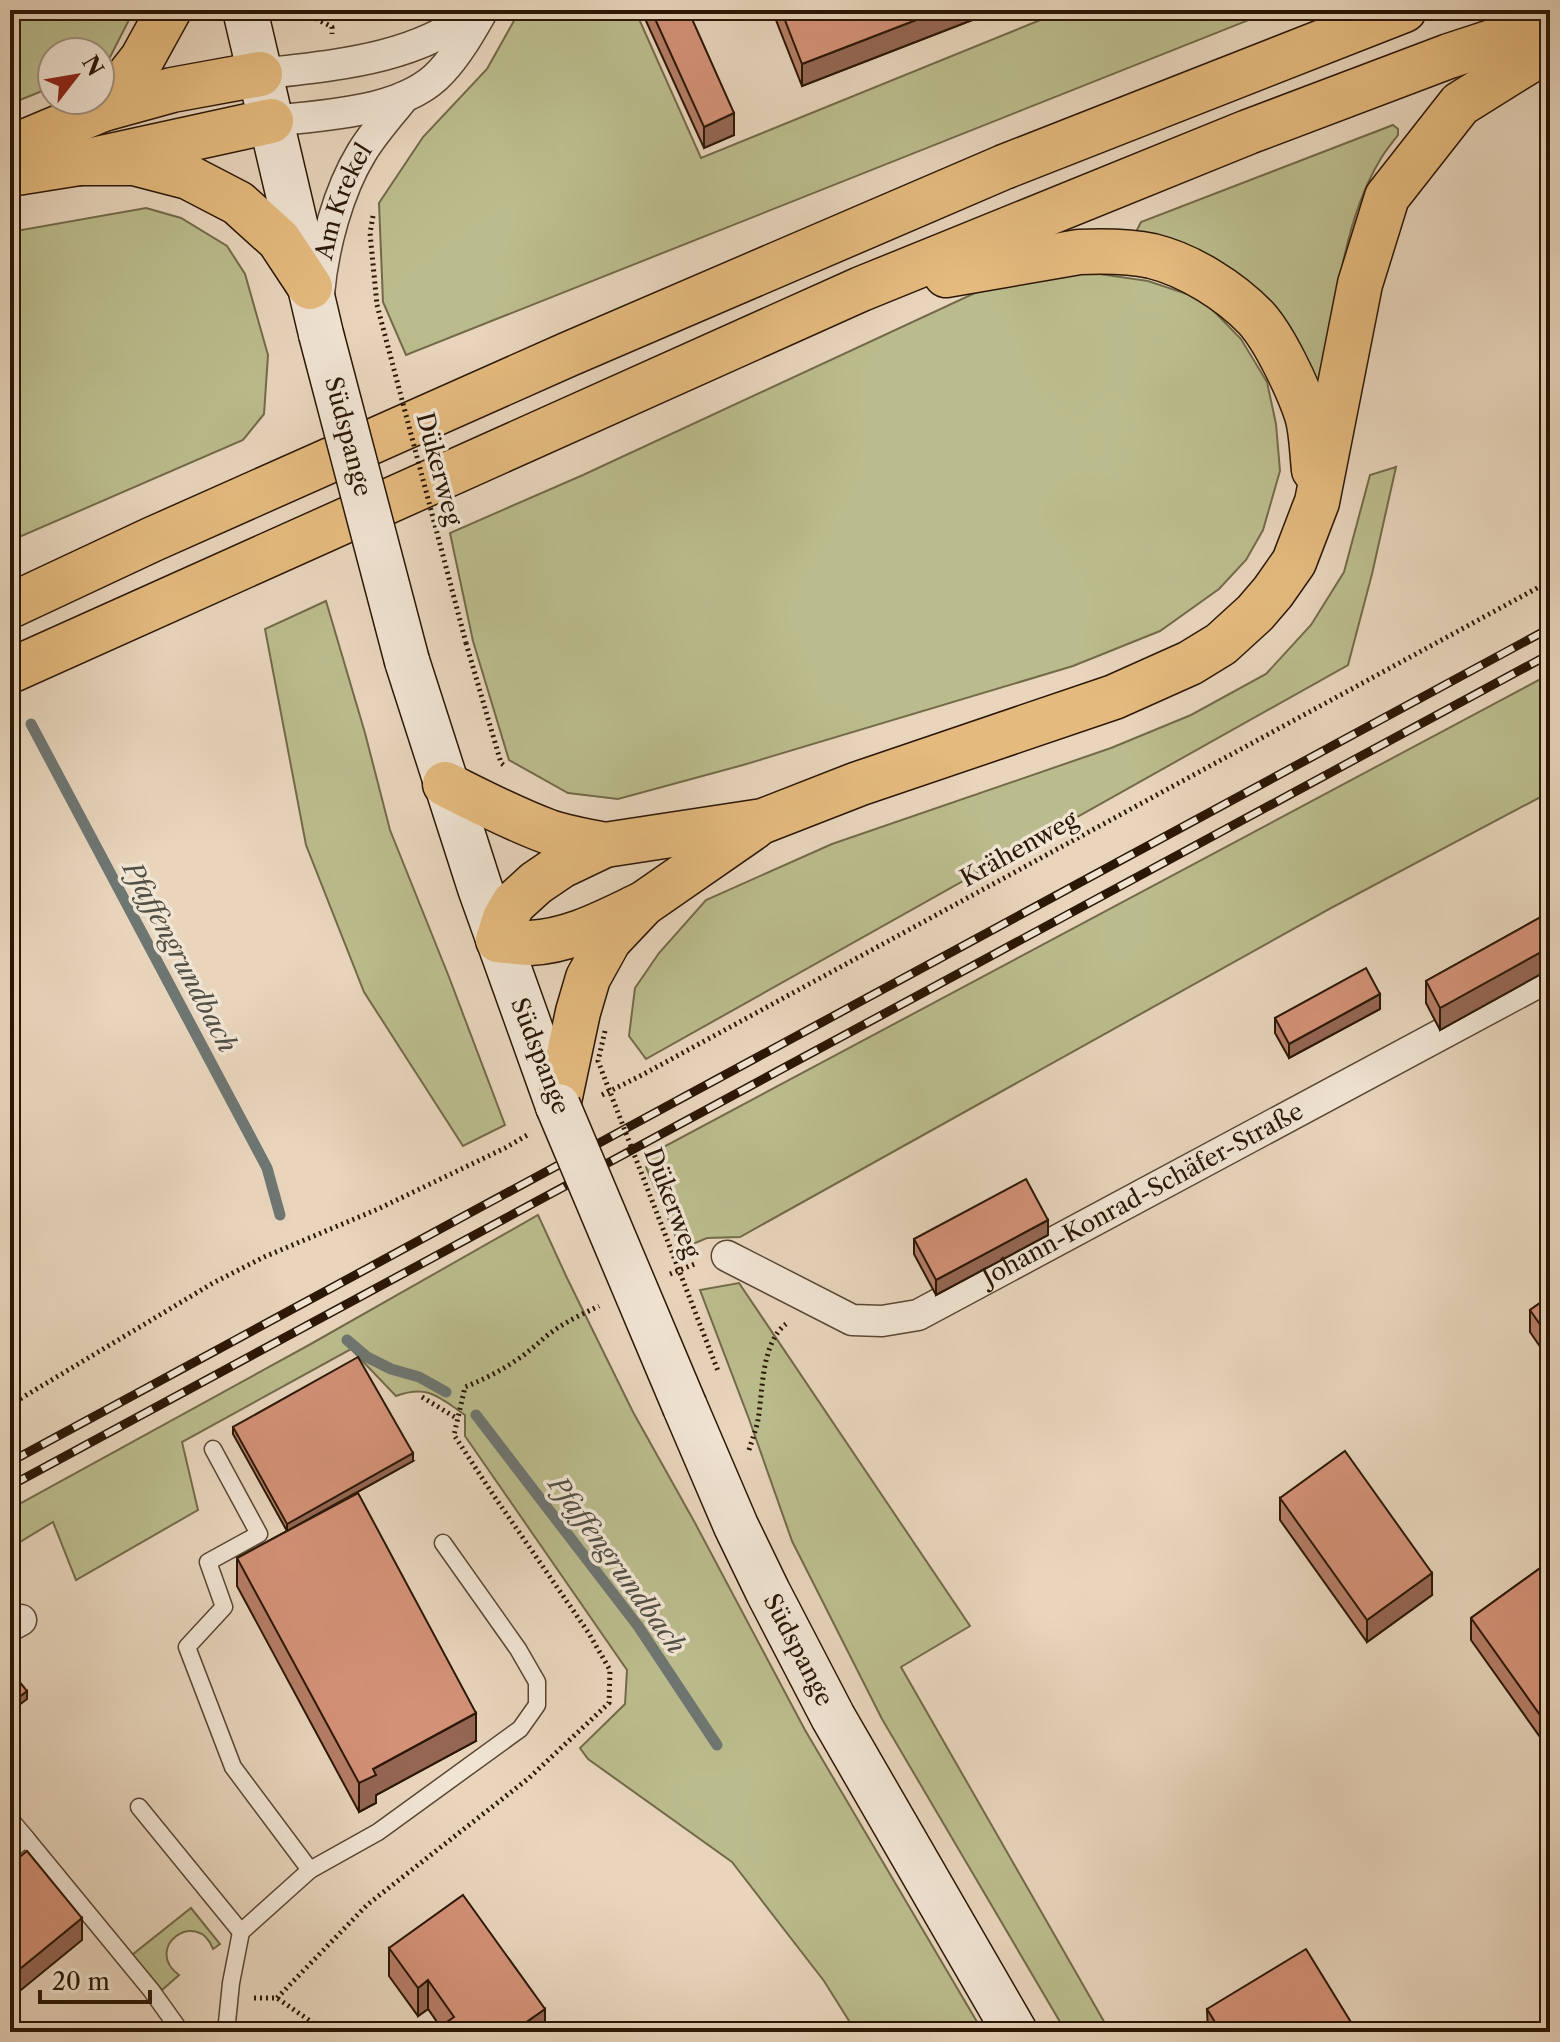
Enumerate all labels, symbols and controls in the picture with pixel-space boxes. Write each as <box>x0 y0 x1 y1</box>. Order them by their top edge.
north arrow <box>36 36 116 116</box>
text: N <box>76 51 109 81</box>
street label: Am Krekel <box>309 138 378 263</box>
street label: Südspange <box>319 374 378 499</box>
street label: Dükerweg <box>411 409 469 529</box>
street label: Krähenweg <box>955 804 1083 893</box>
water label: Pfaffengrundbach <box>115 854 244 1058</box>
street label: Südspange <box>505 994 576 1118</box>
street label: Johann-Konrad-Schäfer-Straße <box>974 1096 1308 1294</box>
street label: Dükerweg <box>638 1144 707 1262</box>
water label: Pfaffengrundbach <box>541 1468 692 1660</box>
street label: Südspange <box>757 1589 840 1711</box>
scale bar <box>40 1954 150 2004</box>
text: 20 m <box>52 1967 110 1996</box>

